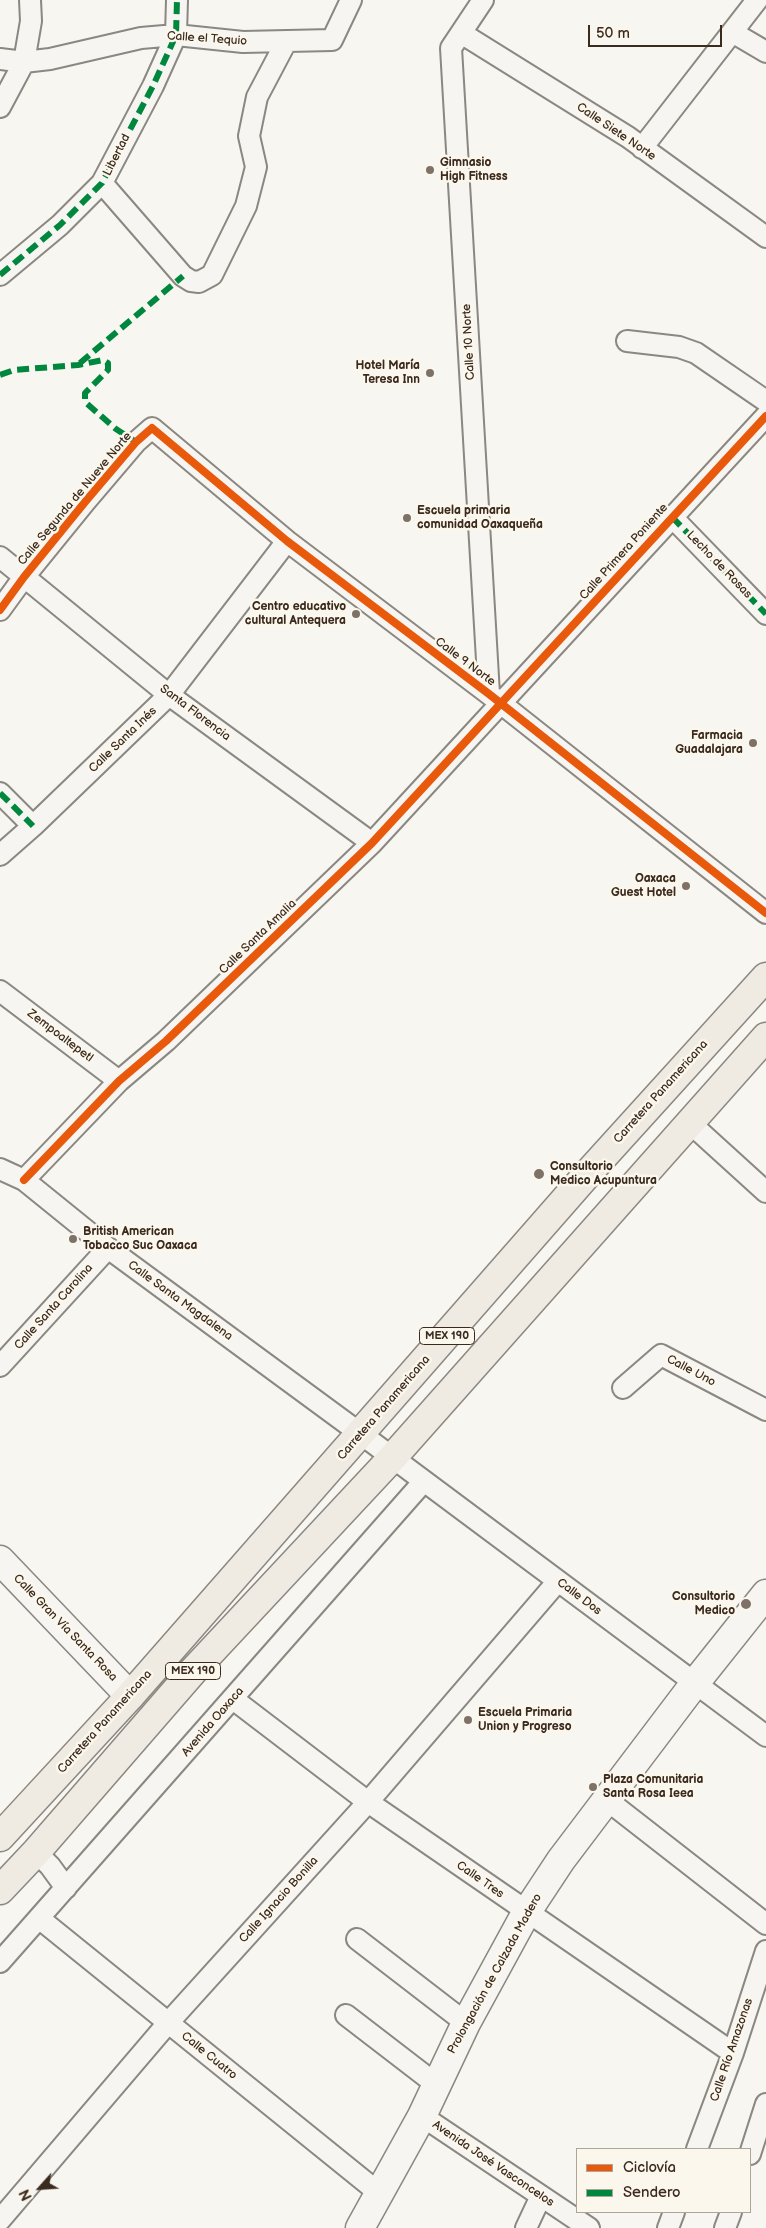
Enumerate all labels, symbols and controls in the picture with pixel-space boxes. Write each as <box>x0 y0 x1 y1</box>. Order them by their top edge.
scale bar <box>591 15 725 47</box>
text: 50 m <box>596 24 630 43</box>
street label: Calle el Tequio <box>166 29 248 49</box>
street label: Calle Siete Norte <box>574 100 658 164</box>
street label: Libertad <box>100 132 134 178</box>
place label: Gimnasio High Fitness <box>440 156 508 184</box>
marker: Gimnasio High Fitness <box>424 164 436 176</box>
street label: Calle 10 Norte <box>460 303 478 381</box>
place label: Hotel María Teresa Inn <box>355 359 420 387</box>
marker: Hotel María Teresa Inn <box>424 367 436 379</box>
street label: Calle Segunda de Nueve Norte <box>15 430 135 568</box>
street label: Calle Primera Poniente <box>577 501 671 603</box>
place label: Escuela primaria comunidad Oaxaqueña <box>417 504 543 532</box>
marker: Escuela primaria comunidad Oaxaqueña <box>401 512 413 524</box>
street label: Lecho de Rosas <box>683 528 755 602</box>
place label: Centro educativo cultural Antequera <box>245 600 346 628</box>
marker: Centro educativo cultural Antequera <box>350 608 362 620</box>
street label: Calle 9 Norte <box>432 635 498 689</box>
street label: Santa Florencia <box>157 682 233 744</box>
street label: Calle Santa Inés <box>86 704 160 776</box>
place label: Farmacia Guadalajara <box>675 729 743 757</box>
marker: Farmacia Guadalajara <box>747 737 759 749</box>
place label: Oaxaca Guest Hotel <box>611 872 676 900</box>
marker: Oaxaca Guest Hotel <box>680 880 692 892</box>
street label: Calle Santa Amalia <box>217 897 299 977</box>
street label: Zempoaltepetl <box>24 1007 96 1065</box>
street label: Carretera Panamericana <box>611 1037 711 1147</box>
place label: Consultorio Medico Acupuntura <box>550 1160 657 1188</box>
marker: Consultorio Medico Acupuntura <box>532 1167 546 1181</box>
place label: British American Tobacco Suc Oaxaca <box>83 1225 197 1253</box>
marker: British American Tobacco Suc Oaxaca <box>67 1233 79 1245</box>
street label: Calle Santa Magdalena <box>125 1258 235 1344</box>
street label: Calle Santa Carolina <box>12 1261 96 1353</box>
road number: MEX 190 <box>420 1328 474 1344</box>
street label: Calle Uno <box>664 1352 718 1390</box>
street label: Carretera Panamericana <box>335 1353 433 1463</box>
street label: Calle Gran Vía Santa Rosa <box>10 1571 120 1685</box>
street label: Calle Dos <box>554 1576 604 1618</box>
place label: Consultorio Medico <box>672 1590 735 1618</box>
marker: Consultorio Medico <box>739 1597 753 1611</box>
road number: MEX 190 <box>166 1662 220 1680</box>
street label: Carretera Panamericana <box>55 1667 155 1777</box>
street label: Avenida Oaxaca <box>179 1684 247 1760</box>
place label: Escuela Primaria Union y Progreso <box>478 1706 572 1734</box>
marker: Escuela Primaria Union y Progreso <box>462 1714 474 1726</box>
place label: Plaza Comunitaria Santa Rosa Ieea <box>603 1773 703 1801</box>
marker: Plaza Comunitaria Santa Rosa Ieea <box>587 1781 599 1793</box>
street label: Calle Ignacio Bonilla <box>236 1854 322 1946</box>
street label: Calle Tres <box>453 1858 507 1902</box>
street label: Prolongación de Calzada Madero <box>445 1891 545 2057</box>
street label: Calle Río Amazonas <box>708 1996 756 2104</box>
street label: Calle Cuatro <box>178 2029 240 2083</box>
street label: Avenida José Vasconcelos <box>429 2118 557 2210</box>
legend <box>576 2148 751 2213</box>
text: Ciclovía <box>623 2158 676 2177</box>
north arrow <box>15 2163 65 2213</box>
text: Sendero <box>623 2183 681 2202</box>
text: N <box>16 2186 36 2203</box>

